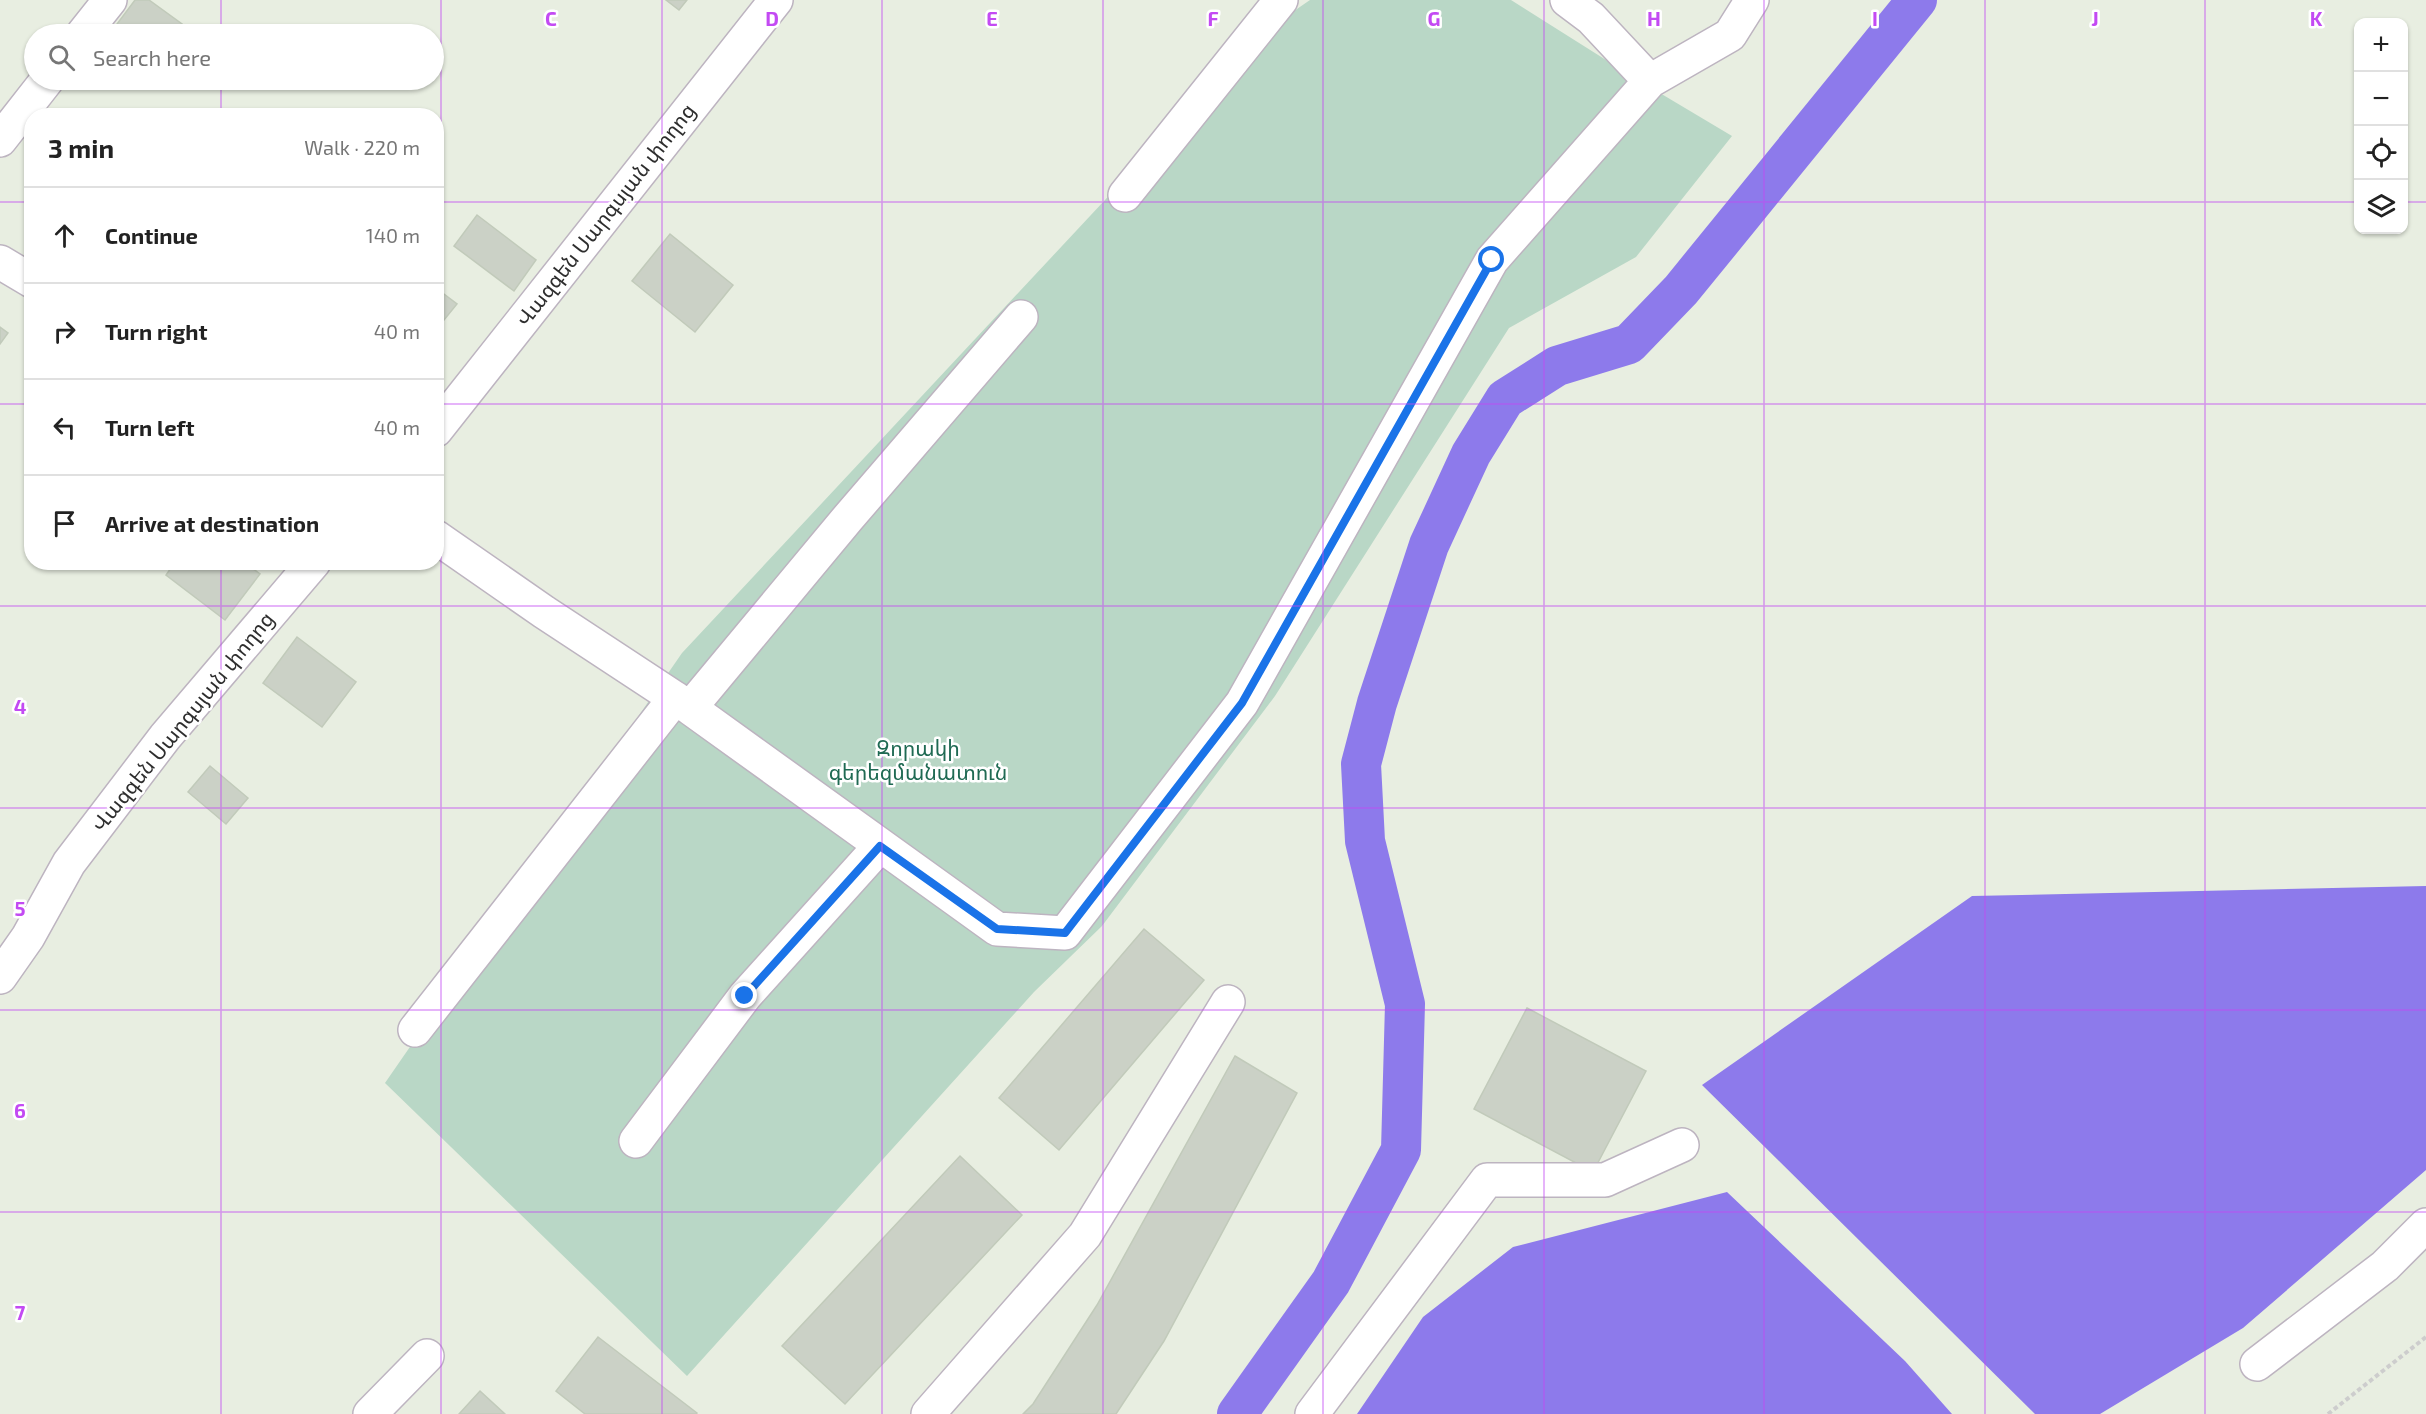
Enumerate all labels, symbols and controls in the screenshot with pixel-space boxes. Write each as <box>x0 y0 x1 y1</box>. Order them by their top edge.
text: C <box>545 6 557 30</box>
text: D <box>765 6 779 30</box>
text: E <box>986 6 998 30</box>
text: F <box>1207 6 1219 30</box>
text: G <box>1428 6 1440 30</box>
text: H <box>1647 6 1661 30</box>
text: I <box>1872 6 1878 30</box>
text: J <box>2091 6 2099 30</box>
text: K <box>2310 6 2323 30</box>
map controls <box>2354 18 2408 234</box>
button: + <box>2354 18 2408 72</box>
search box <box>24 24 444 90</box>
icon: search <box>45 41 78 74</box>
text: Search here <box>93 44 211 70</box>
button: − <box>2354 72 2408 126</box>
street label: Վազգեն Սարգսյան փողոց <box>510 98 700 331</box>
button: locate <box>2354 126 2408 180</box>
text: 3 min <box>48 132 114 163</box>
text: Walk · 220 m <box>304 135 420 159</box>
button: layers <box>2354 180 2408 234</box>
icon: ahead <box>48 219 81 252</box>
text: Continue <box>105 222 198 248</box>
text: 140 m <box>366 223 420 247</box>
route start <box>1478 246 1504 272</box>
icon: right <box>48 315 81 348</box>
text: Turn right <box>105 318 207 344</box>
text: 40 m <box>374 319 420 343</box>
icon: left <box>48 411 81 444</box>
text: Turn left <box>105 414 194 440</box>
text: 40 m <box>374 415 420 439</box>
icon: arrive <box>48 507 81 540</box>
text: Arrive at destination <box>105 510 319 536</box>
street label: Վազգեն Սարգսյան փողոց <box>85 606 279 837</box>
text: 4 <box>14 694 27 718</box>
park label: Զորակի գերեզմանատուն <box>829 735 1007 785</box>
text: 5 <box>14 896 26 920</box>
route end <box>731 982 757 1008</box>
text: 6 <box>14 1098 26 1122</box>
text: 7 <box>15 1300 26 1324</box>

